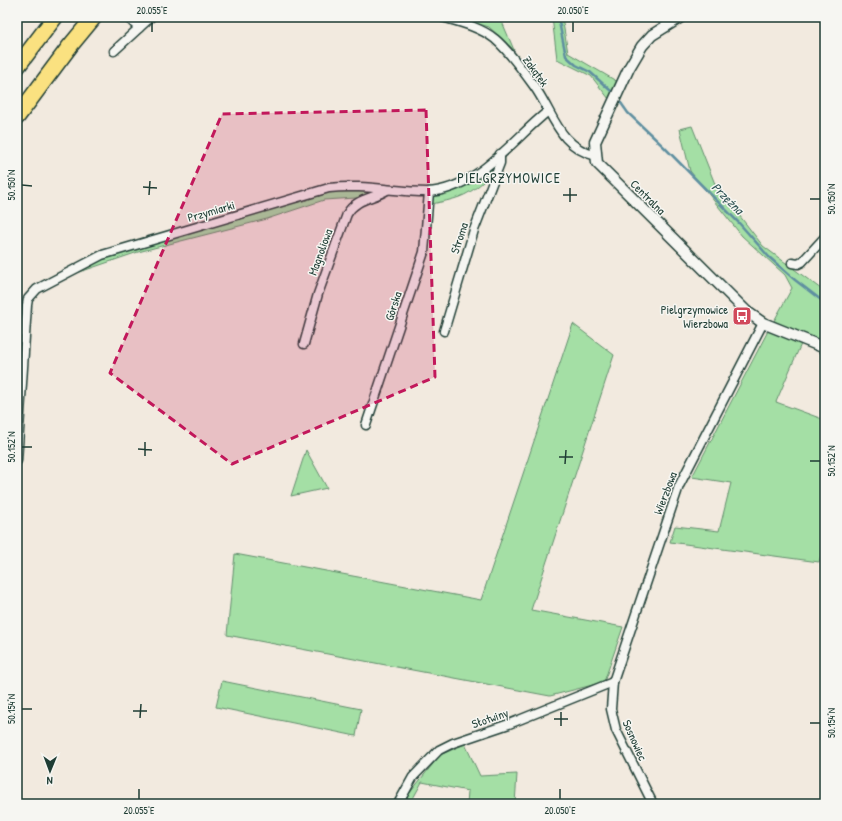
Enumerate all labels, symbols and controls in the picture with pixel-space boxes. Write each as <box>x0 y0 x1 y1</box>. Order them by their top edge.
text: 20.055°E <box>137 4 168 17</box>
text: 20.050°E <box>557 4 589 17</box>
street label: Zakątek <box>519 52 553 90</box>
district label: PIELGRZYMOWICE <box>457 168 561 187</box>
text: 50.150°N <box>5 170 18 200</box>
street label: Centralna <box>627 176 670 219</box>
water label: Przężna <box>708 178 749 219</box>
text: 50.150°N <box>825 184 838 214</box>
street label: Przymiarki <box>185 196 237 226</box>
street label: Stroma <box>446 220 472 256</box>
street label: Magnoliowa <box>304 226 336 278</box>
street label: Górska <box>380 289 406 323</box>
place label: Pielgrzymowice Wierzbowa <box>661 301 728 332</box>
bus stop icon: Pielgrzymowice Wierzbowa <box>731 305 753 327</box>
text: 50.152°N <box>5 431 18 463</box>
text: 50.152°N <box>825 445 838 477</box>
street label: Wierzbowa <box>649 469 681 517</box>
text: 50.154°N <box>5 694 18 724</box>
street label: Słotwiny <box>469 704 511 732</box>
text: 50.154°N <box>825 708 838 738</box>
street label: Sosnowiec <box>619 717 652 763</box>
north arrow <box>30 751 70 791</box>
text: N <box>47 774 53 788</box>
text: 20.055°E <box>124 804 155 817</box>
text: 20.050°E <box>544 804 576 817</box>

